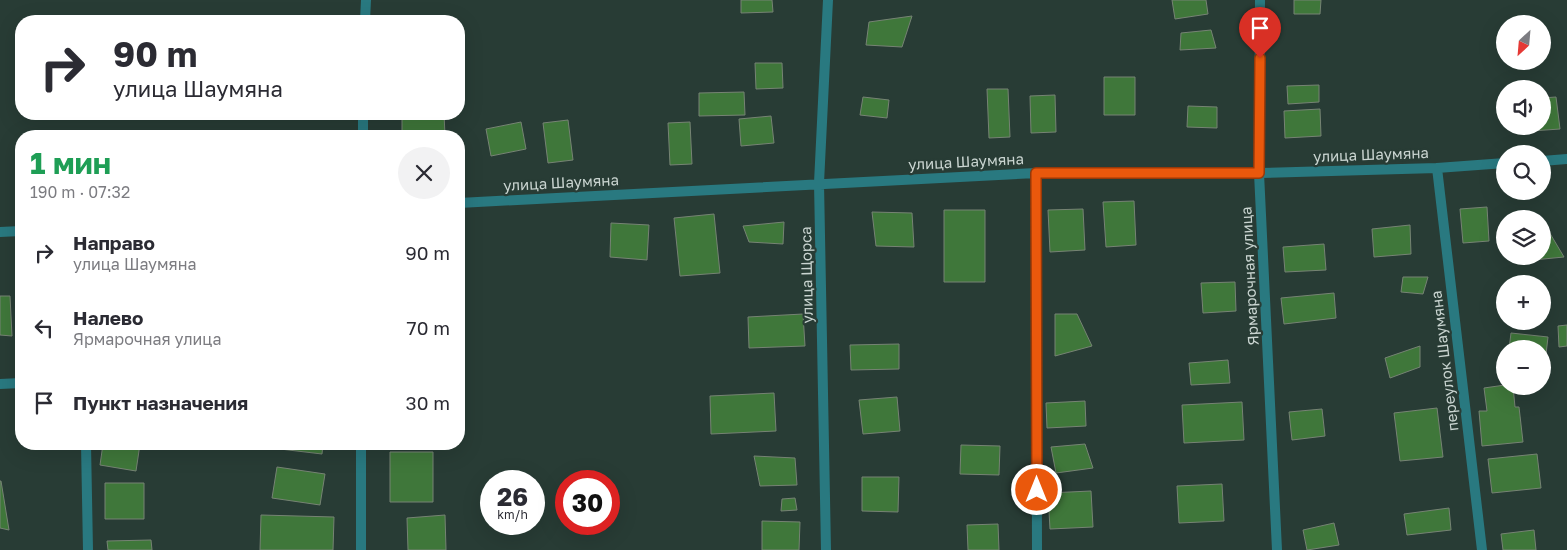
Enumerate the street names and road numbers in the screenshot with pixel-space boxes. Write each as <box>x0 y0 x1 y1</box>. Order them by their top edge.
street label: улица Шаумяна <box>1313 143 1429 165</box>
street label: улица Шаумяна <box>908 149 1024 173</box>
street label: улица Шаумяна <box>503 170 619 194</box>
street label: Ярмарочная улица <box>1236 206 1262 346</box>
street label: улица Щорса <box>796 226 816 324</box>
street label: переулок Шаумяна <box>1426 290 1462 432</box>

